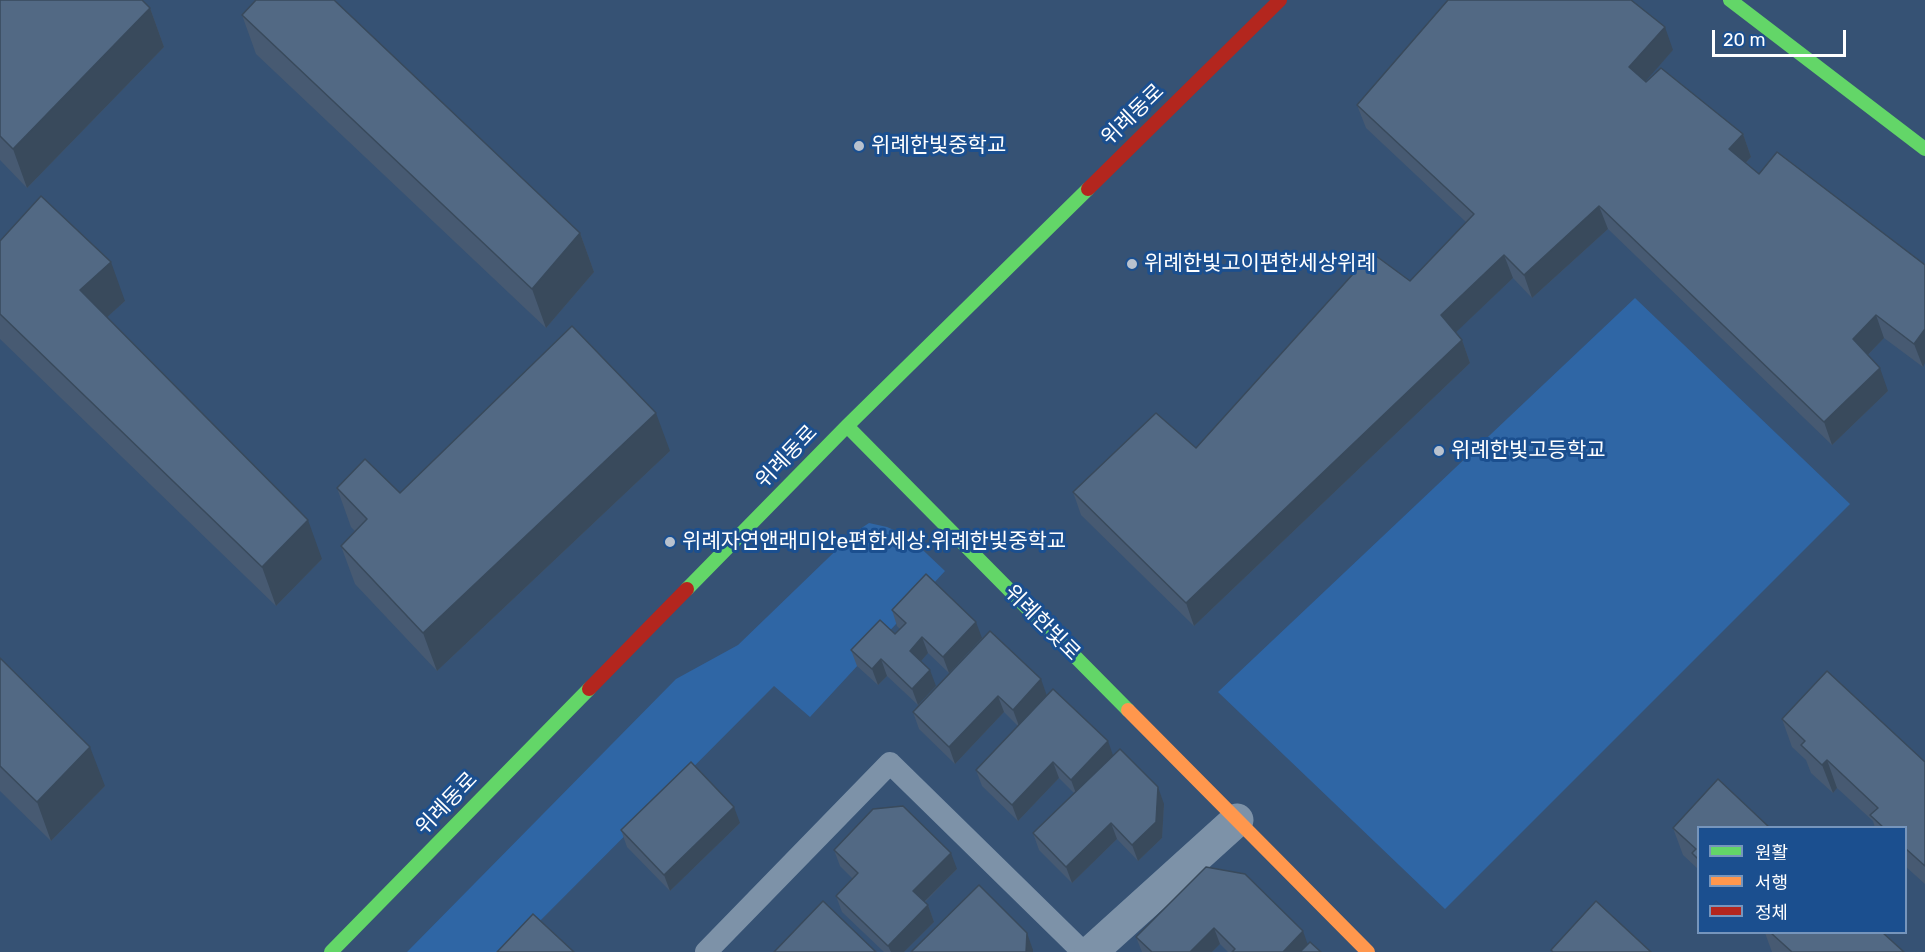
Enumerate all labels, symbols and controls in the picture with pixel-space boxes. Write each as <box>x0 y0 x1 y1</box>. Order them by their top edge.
scale bar <box>1715 18 1848 56</box>
text: 20 m <box>1723 29 1765 51</box>
street label: 위례동로 <box>1096 79 1170 151</box>
place label: 위례한빛중학교 <box>871 133 1006 159</box>
marker: 위례한빛중학교 <box>852 139 866 153</box>
place label: 위례한빛고이편한세상위례 <box>1144 251 1376 277</box>
marker: 위례한빛고이편한세상위례 <box>1125 257 1139 271</box>
street label: 위례동로 <box>751 420 823 494</box>
place label: 위례한빛고등학교 <box>1451 438 1606 464</box>
marker: 위례한빛고등학교 <box>1432 444 1446 458</box>
place label: 위례자연앤래미안e편한세상.위례한빛중학교 <box>682 529 1066 555</box>
marker: 위례자연앤래미안e편한세상.위례한빛중학교 <box>663 535 677 549</box>
street label: 위례한빛로 <box>999 580 1085 666</box>
street label: 위례동로 <box>411 767 483 841</box>
legend <box>1697 826 1907 934</box>
text: 원활 <box>1755 842 1788 864</box>
text: 서행 <box>1755 872 1788 894</box>
text: 정체 <box>1755 902 1788 924</box>

